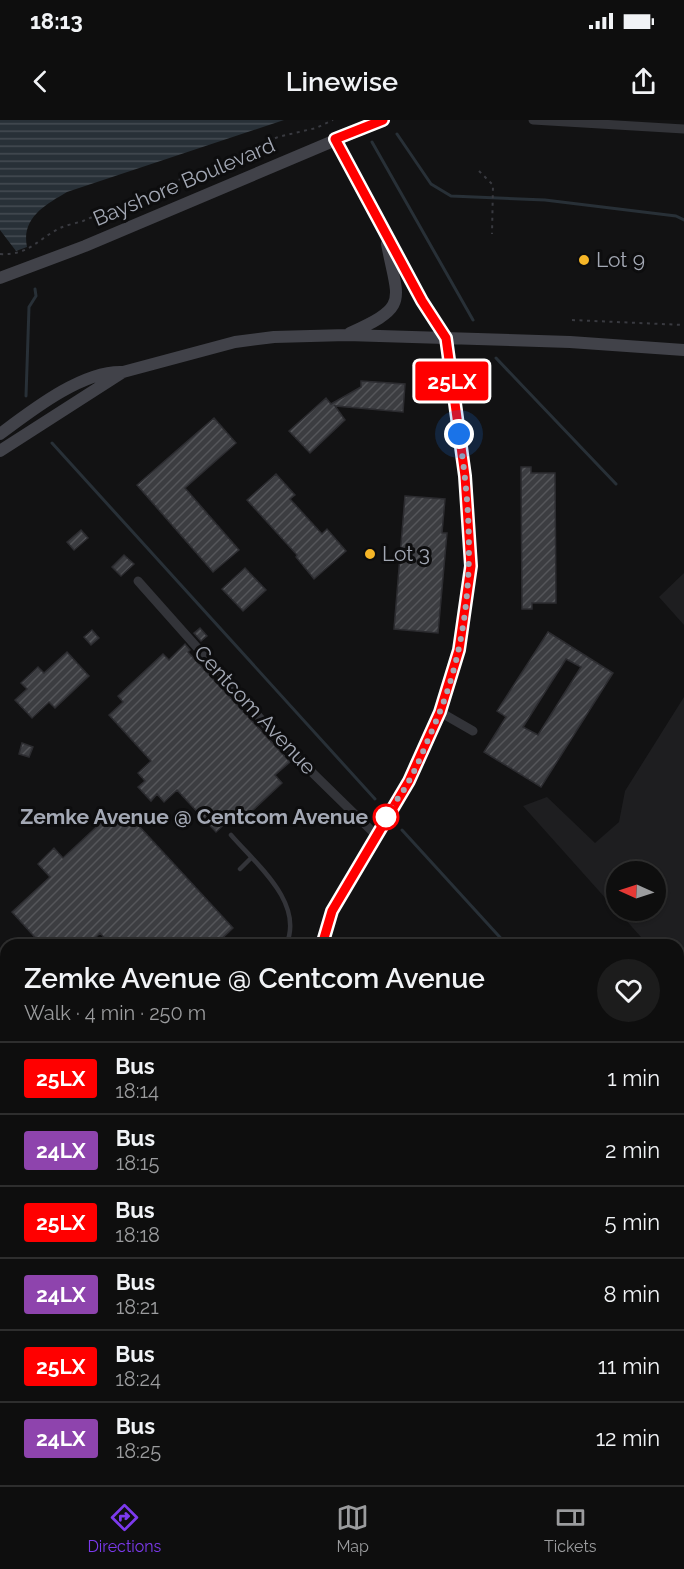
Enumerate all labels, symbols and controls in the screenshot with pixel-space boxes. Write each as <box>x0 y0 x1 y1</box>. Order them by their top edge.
text: 18:13 <box>30 8 83 34</box>
icon: back <box>24 65 57 98</box>
icon: share <box>627 65 660 98</box>
text: Linewise <box>286 66 398 97</box>
street label: Bayshore Boulevard <box>89 132 278 231</box>
place label: Lot 9 <box>596 247 645 272</box>
marker: Lot 9 <box>577 253 591 267</box>
line badge: 25LX <box>410 362 494 400</box>
text: 25LX <box>427 369 477 394</box>
your location <box>444 419 474 449</box>
place label: Lot 3 <box>382 541 430 566</box>
marker: Lot 3 <box>363 547 377 561</box>
street label: Centcom Avenue <box>189 640 322 779</box>
place label: Zemke Avenue @ Centcom Avenue <box>20 804 368 829</box>
marker: Zemke Avenue @ Centcom Avenue <box>373 804 399 830</box>
north arrow <box>606 861 666 921</box>
map controls <box>606 861 666 921</box>
button: heart <box>597 959 660 1022</box>
text: Zemke Avenue @ Centcom Avenue <box>24 962 485 995</box>
text: Walk · 4 min · 250 m <box>24 1001 206 1025</box>
text: Bus <box>115 1053 155 1079</box>
text: 1 min <box>607 1065 660 1091</box>
text: 25LX <box>36 1066 85 1091</box>
text: 18:14 <box>115 1079 159 1103</box>
text: Bus <box>116 1125 155 1151</box>
text: 2 min <box>605 1137 660 1163</box>
text: 24LX <box>36 1138 86 1163</box>
text: 18:15 <box>116 1151 159 1175</box>
text: Bus <box>115 1197 155 1223</box>
text: 5 min <box>605 1209 660 1235</box>
text: 25LX <box>36 1210 85 1235</box>
text: 18:18 <box>115 1223 160 1247</box>
text: Bus <box>116 1269 155 1295</box>
text: 8 min <box>604 1281 660 1307</box>
text: 24LX <box>36 1282 86 1307</box>
text: 18:21 <box>116 1295 159 1319</box>
text: Bus <box>115 1341 155 1367</box>
text: 11 min <box>598 1353 660 1379</box>
text: 25LX <box>36 1354 85 1379</box>
text: 18:24 <box>115 1367 161 1391</box>
text: Bus <box>116 1413 155 1439</box>
text: 12 min <box>596 1425 660 1451</box>
text: 24LX <box>36 1426 86 1451</box>
text: 18:25 <box>116 1439 161 1463</box>
tab: Directions <box>87 1501 161 1556</box>
tab: Map <box>336 1501 369 1556</box>
tab: Tickets <box>544 1501 597 1556</box>

